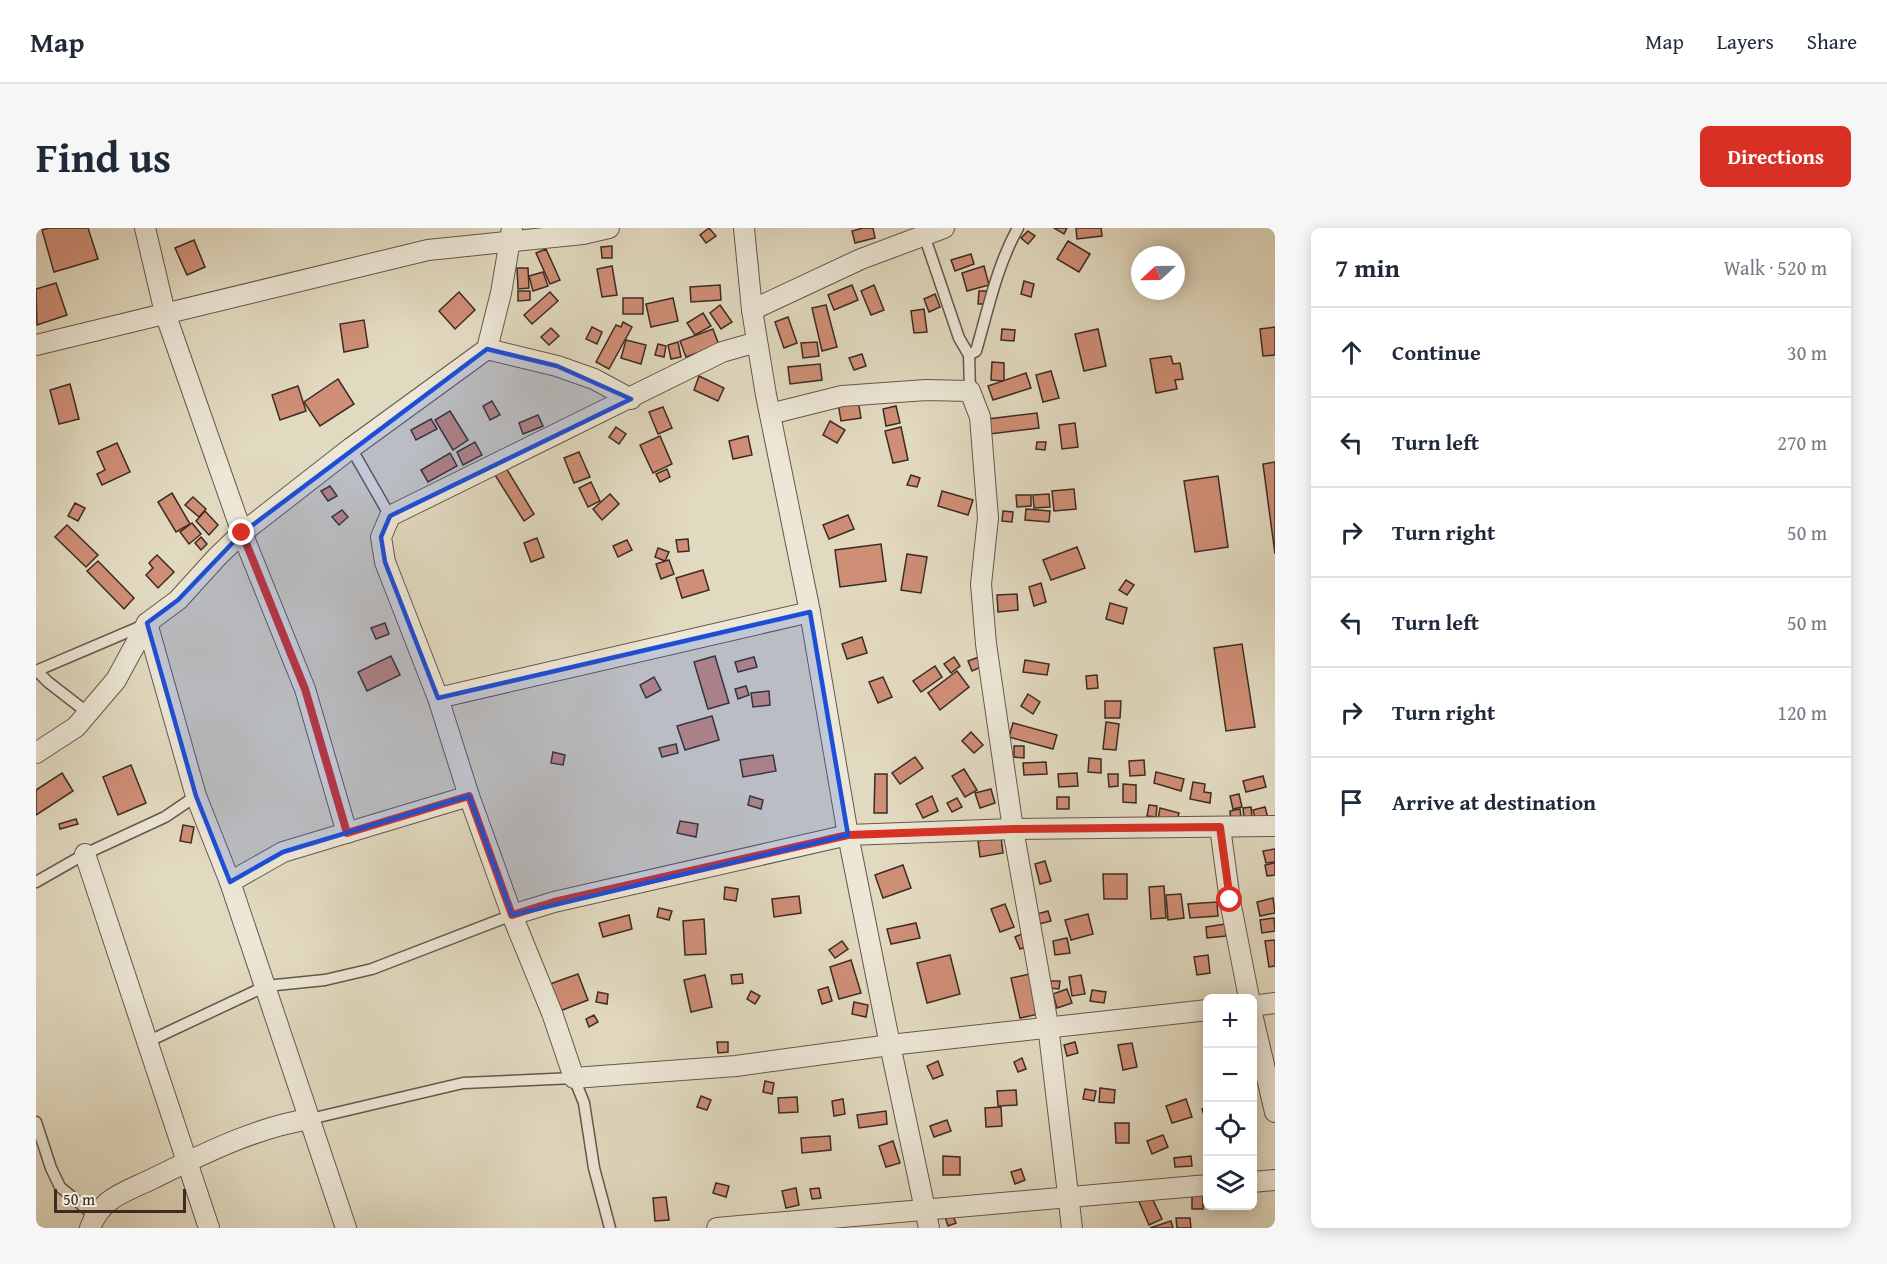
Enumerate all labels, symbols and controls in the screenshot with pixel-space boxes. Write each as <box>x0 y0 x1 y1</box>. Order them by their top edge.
text: Map <box>30 21 84 62</box>
text: Map <box>1645 26 1684 57</box>
text: Layers <box>1717 26 1774 57</box>
text: Share <box>1807 26 1857 57</box>
text: Find us <box>36 126 171 187</box>
button: Directions <box>1700 126 1851 187</box>
north arrow <box>1131 246 1185 300</box>
text: 7 min <box>1335 248 1400 287</box>
text: Walk · 520 m <box>1724 253 1827 282</box>
icon: ahead <box>1335 336 1368 369</box>
text: Continue <box>1392 336 1481 368</box>
text: 30 m <box>1787 338 1827 367</box>
icon: left <box>1335 426 1368 459</box>
text: Turn left <box>1392 426 1479 458</box>
text: 270 m <box>1777 428 1827 457</box>
icon: right <box>1335 516 1368 549</box>
text: Turn right <box>1392 516 1495 548</box>
text: 50 m <box>1787 518 1827 547</box>
route end <box>228 519 254 545</box>
icon: left <box>1335 606 1368 639</box>
text: Turn left <box>1392 606 1479 638</box>
text: 50 m <box>1787 608 1827 637</box>
icon: right <box>1335 696 1368 729</box>
text: Turn right <box>1392 696 1495 728</box>
text: 120 m <box>1777 698 1827 727</box>
icon: arrive <box>1335 786 1368 819</box>
text: Arrive at destination <box>1392 786 1596 818</box>
route start <box>1216 886 1242 912</box>
map controls <box>1203 994 1257 1210</box>
button: + <box>1203 994 1257 1048</box>
button: − <box>1203 1048 1257 1102</box>
button: locate <box>1203 1102 1257 1156</box>
button: layers <box>1203 1156 1257 1210</box>
scale bar <box>54 1186 186 1214</box>
text: 50 m <box>63 1187 95 1211</box>

